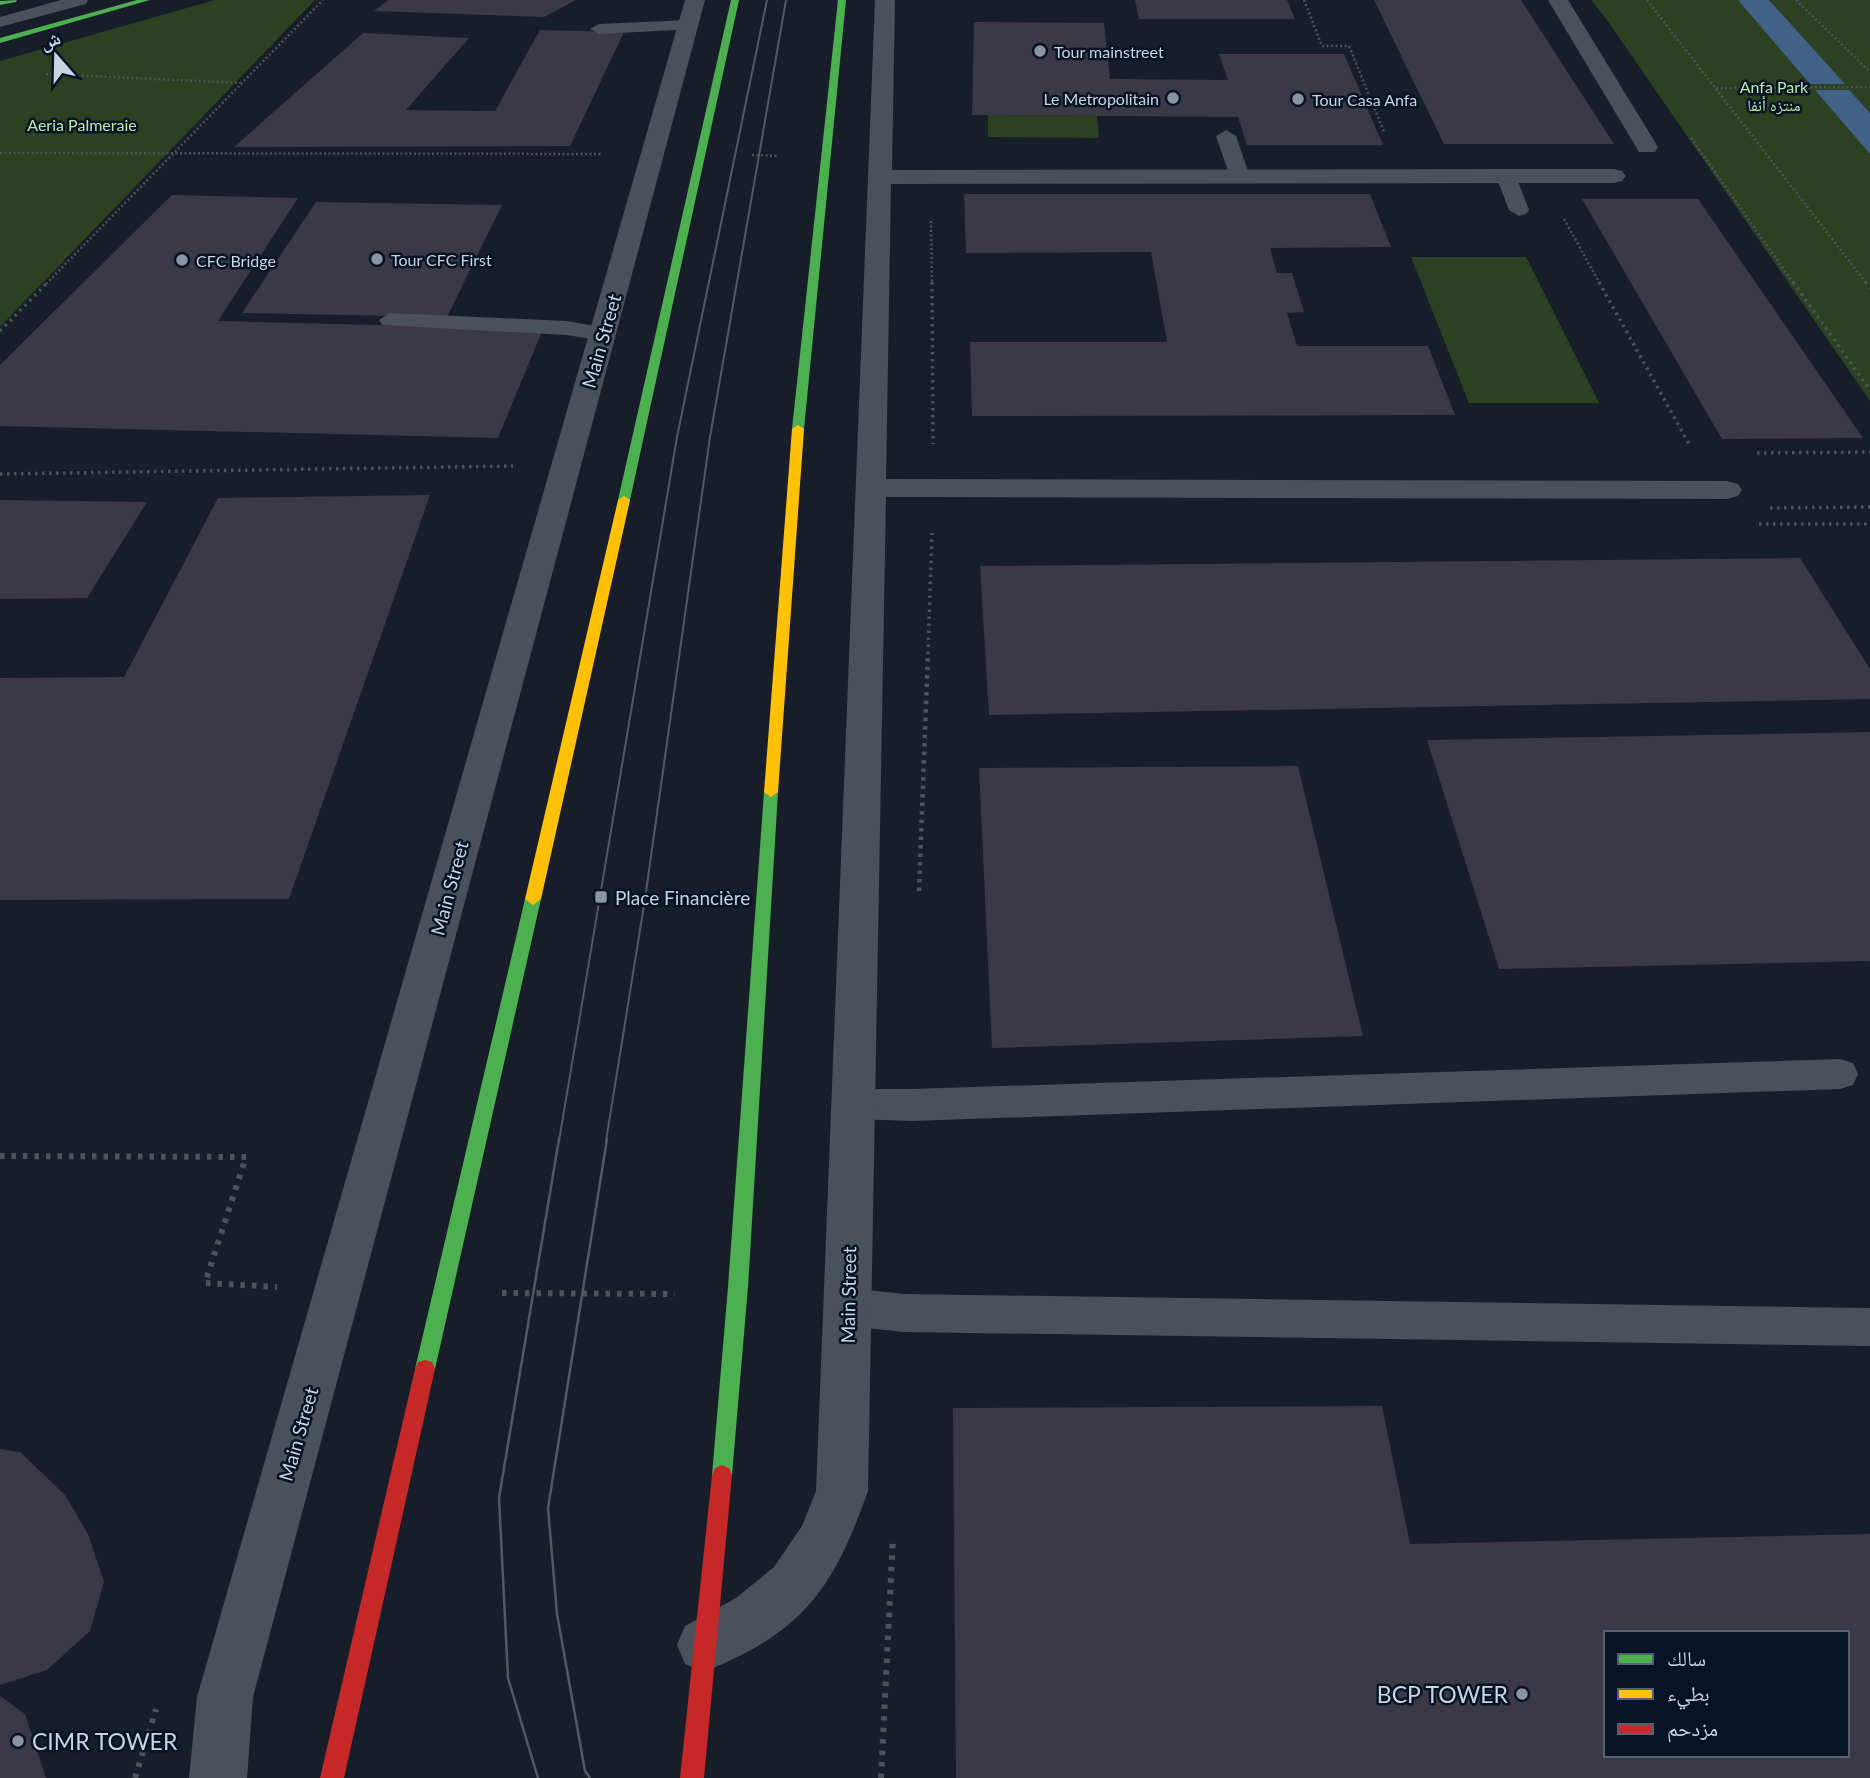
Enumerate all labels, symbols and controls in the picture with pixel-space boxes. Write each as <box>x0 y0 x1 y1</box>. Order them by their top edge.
north arrow <box>21 21 91 91</box>
text: ش <box>37 25 64 55</box>
place label: Tour mainstreet <box>1054 42 1164 61</box>
marker: Tour mainstreet <box>1032 43 1048 59</box>
park label: Anfa Park منتزه أنفا <box>1740 77 1809 115</box>
place label: Le Metropolitain <box>1043 89 1159 108</box>
marker: Le Metropolitain <box>1165 90 1181 106</box>
place label: Tour Casa Anfa <box>1312 90 1417 109</box>
marker: Tour Casa Anfa <box>1290 91 1306 107</box>
park label: Aeria Palmeraie <box>27 115 137 134</box>
place label: Tour CFC First <box>391 250 492 269</box>
place label: CFC Bridge <box>196 251 276 270</box>
marker: Tour CFC First <box>369 251 385 267</box>
marker: CFC Bridge <box>174 252 190 268</box>
street label: Main Street <box>577 291 625 391</box>
street label: Main Street <box>425 838 473 938</box>
place label: Place Financière <box>615 886 750 909</box>
marker: Place Financière <box>593 889 609 905</box>
street label: Main Street <box>836 1246 860 1344</box>
street label: Main Street <box>274 1384 322 1484</box>
legend <box>1604 1631 1849 1757</box>
text: سالك <box>1667 1645 1706 1670</box>
place label: BCP TOWER <box>1377 1680 1509 1708</box>
text: بطيء <box>1667 1680 1710 1710</box>
marker: BCP TOWER <box>1514 1686 1530 1702</box>
text: مزدحم <box>1667 1715 1718 1743</box>
place label: CIMR TOWER <box>32 1727 178 1755</box>
marker: CIMR TOWER <box>10 1733 26 1749</box>

